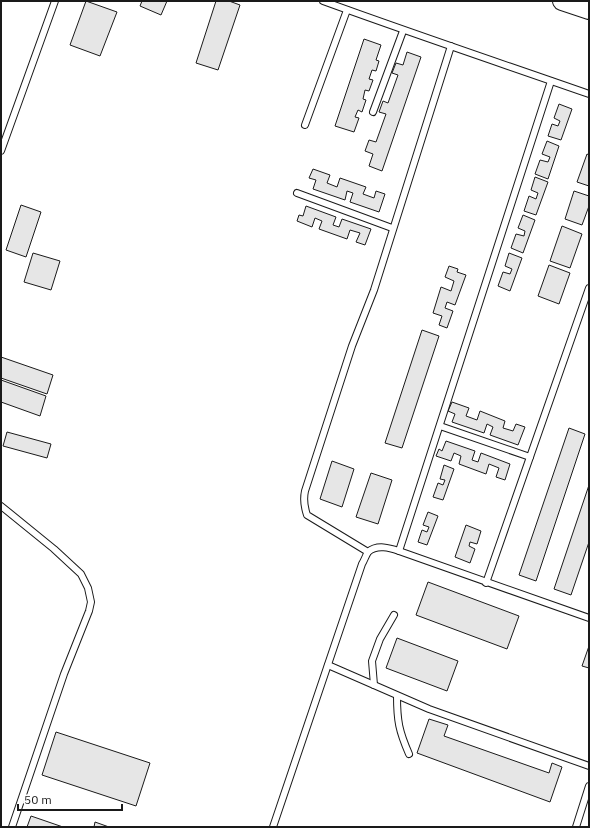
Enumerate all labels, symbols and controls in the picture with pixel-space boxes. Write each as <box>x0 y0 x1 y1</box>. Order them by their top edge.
scale bar <box>18 786 122 812</box>
text: 50 m <box>24 792 52 807</box>

